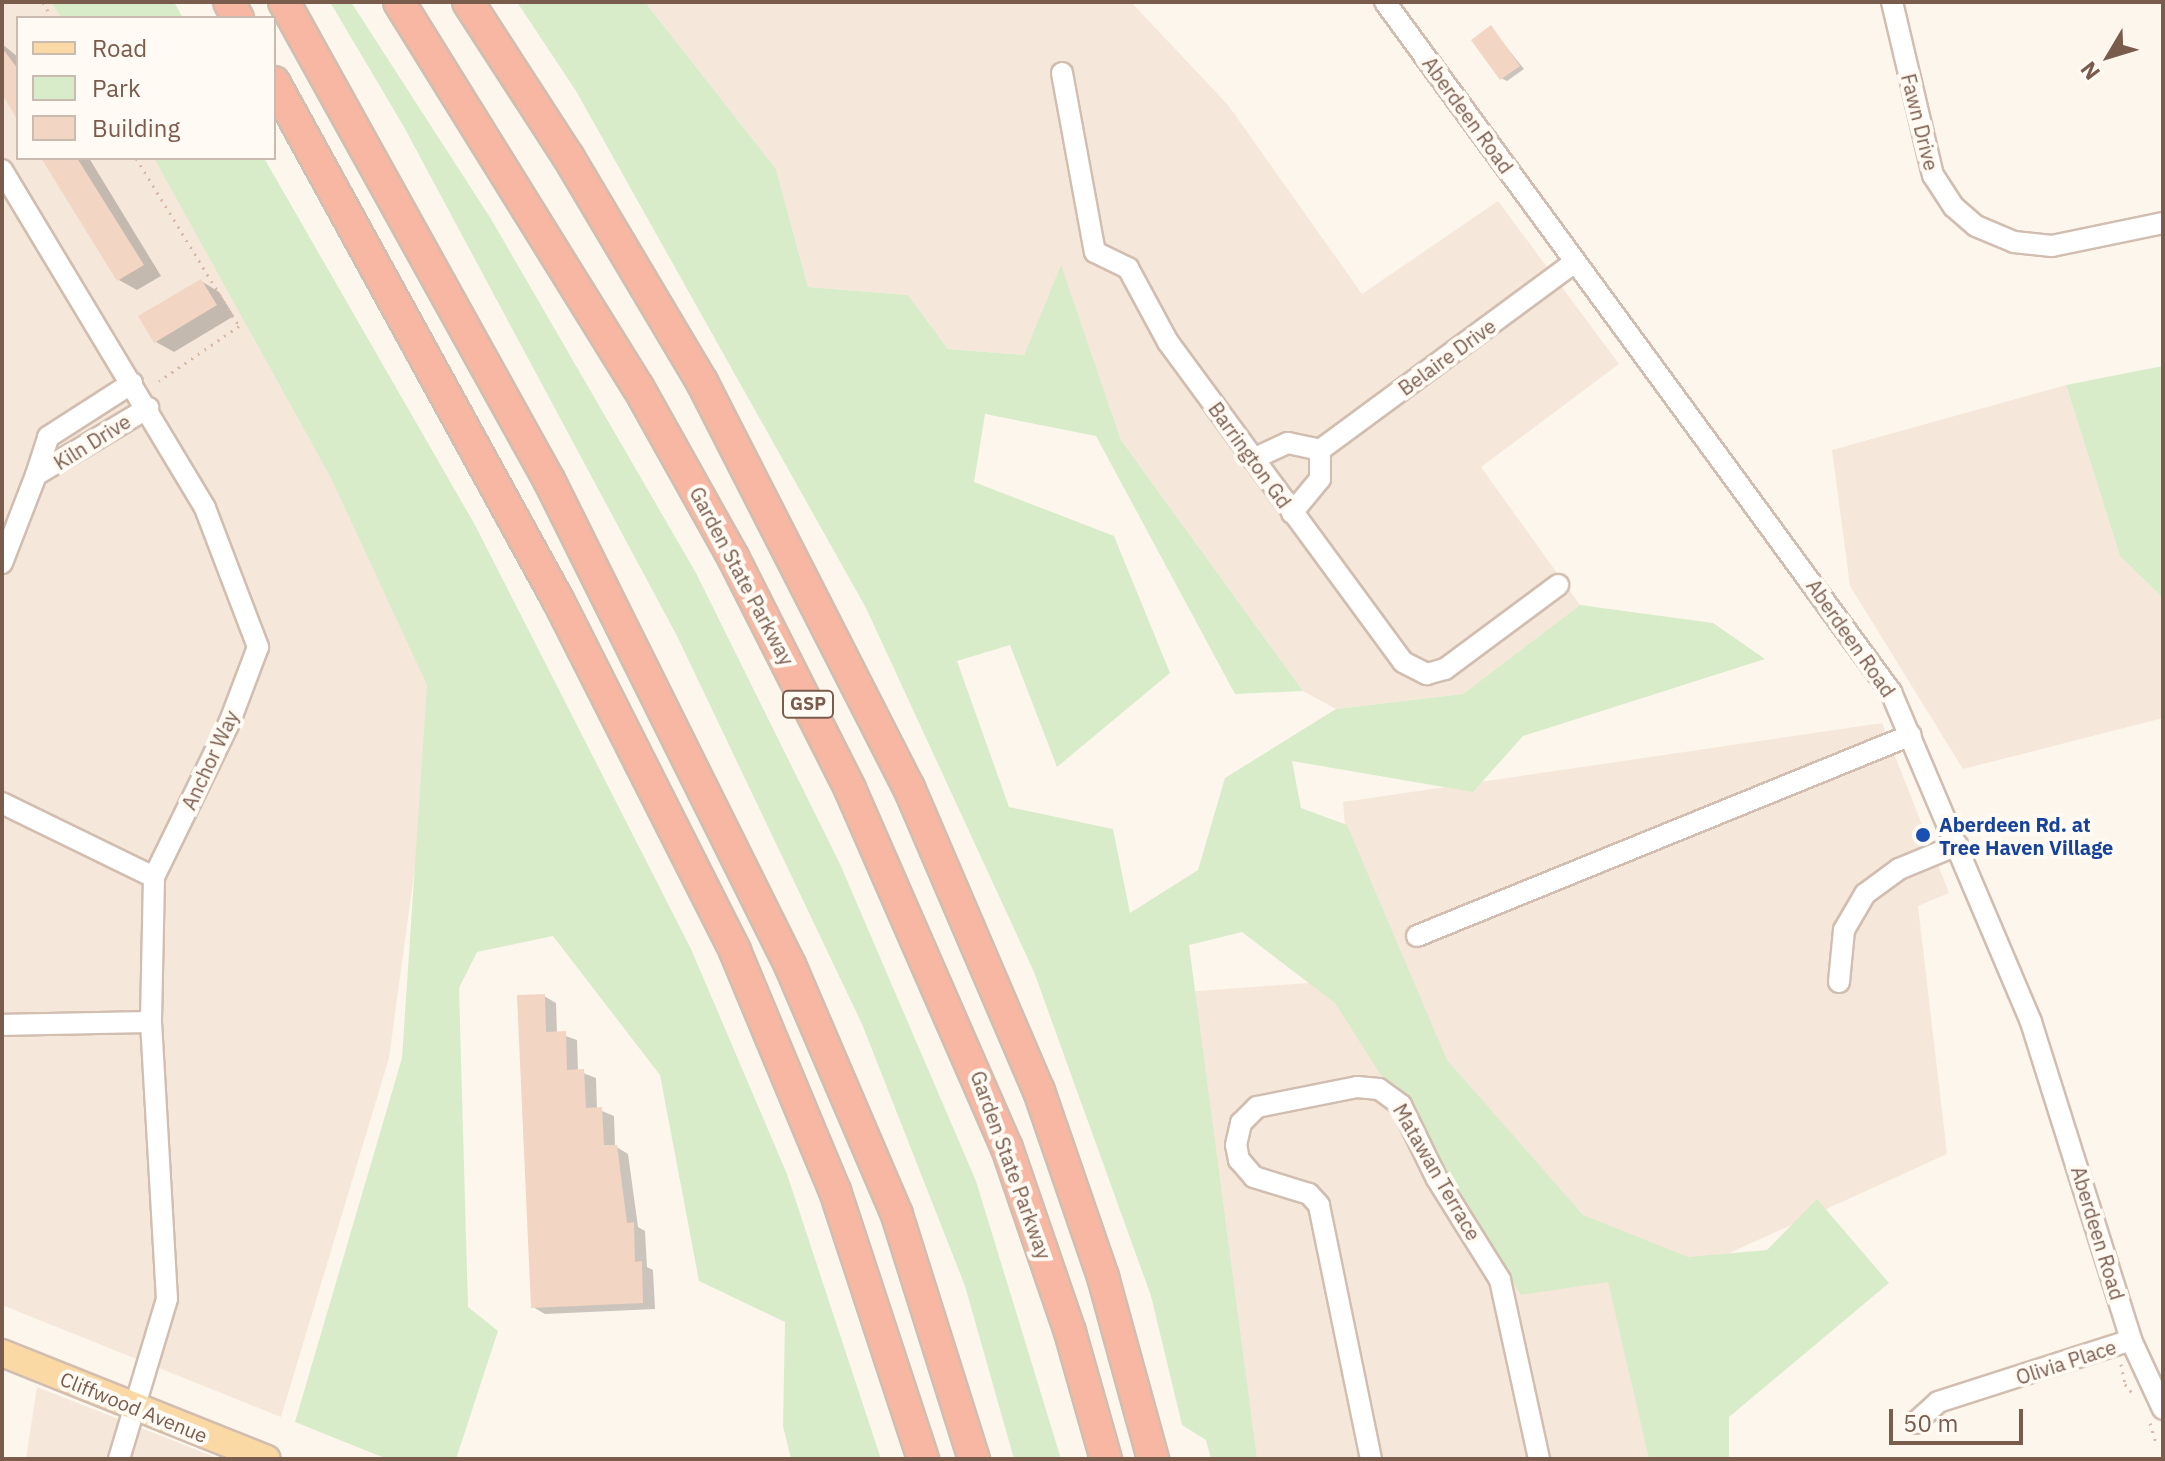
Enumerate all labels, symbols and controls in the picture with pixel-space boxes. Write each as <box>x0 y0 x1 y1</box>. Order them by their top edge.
legend <box>16 16 276 160</box>
north arrow <box>2069 16 2149 96</box>
text: Road <box>92 32 147 64</box>
street label: Aberdeen Road <box>1418 52 1518 178</box>
text: N <box>2073 56 2106 86</box>
street label: Fawn Drive <box>1896 71 1944 173</box>
text: Park <box>92 72 141 104</box>
text: Building <box>92 112 180 144</box>
street label: Belaire Drive <box>1394 314 1500 400</box>
street label: Barrington Gd <box>1204 397 1296 513</box>
street label: Kiln Drive <box>49 409 135 475</box>
street label: Garden State Parkway <box>685 483 799 669</box>
street label: Aberdeen Road <box>1802 574 1900 702</box>
road number: GSP <box>782 690 834 718</box>
street label: Anchor Way <box>177 706 243 814</box>
place label: Aberdeen Rd. at Tree Haven Village <box>1939 812 2113 859</box>
marker: Aberdeen Rd. at Tree Haven Village <box>1914 826 1932 844</box>
street label: Garden State Parkway <box>966 1068 1056 1262</box>
street label: Matawan Terrace <box>1388 1099 1486 1245</box>
street label: Aberdeen Road <box>2066 1163 2130 1303</box>
street label: Olivia Place <box>2013 1335 2119 1389</box>
street label: Cliffwood Avenue <box>57 1367 211 1447</box>
scale bar <box>1893 1393 2027 1443</box>
text: 50 m <box>1903 1407 1958 1439</box>

